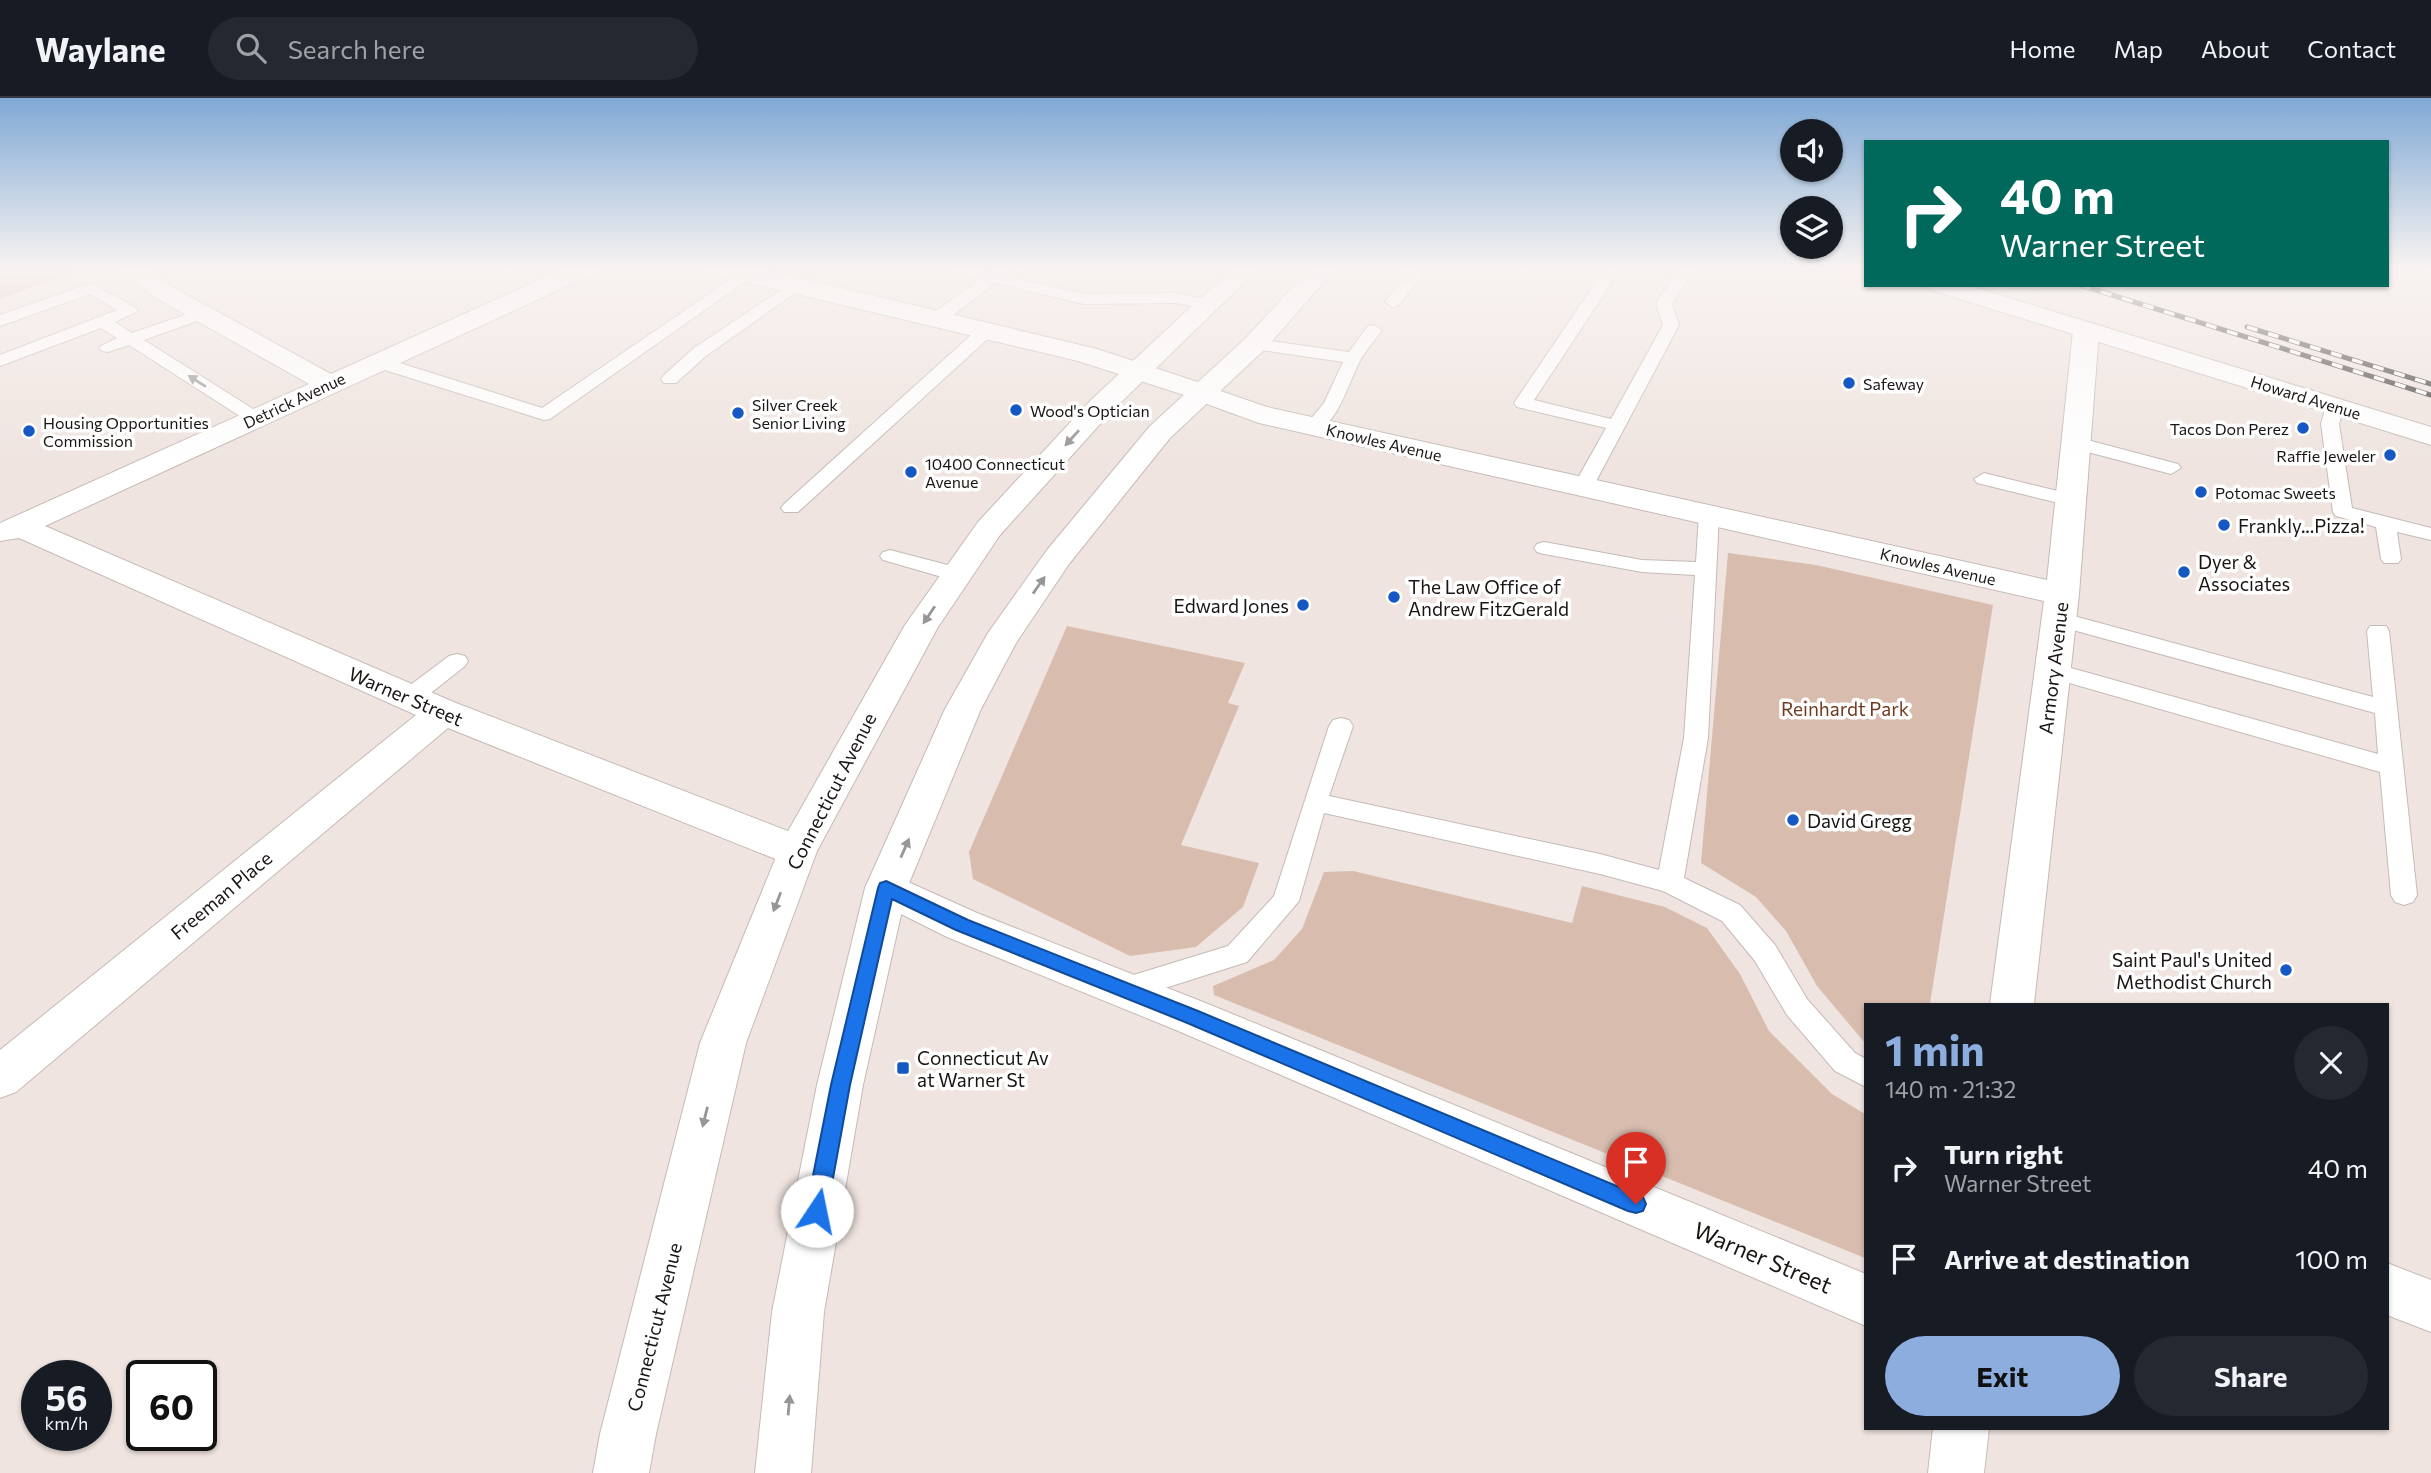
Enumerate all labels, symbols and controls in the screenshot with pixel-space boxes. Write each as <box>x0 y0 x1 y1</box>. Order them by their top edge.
search box <box>208 17 698 80</box>
text: Waylane <box>35 28 166 69</box>
icon: search <box>232 29 270 67</box>
text: Search here <box>288 33 425 64</box>
text: Home <box>2010 34 2076 63</box>
text: Map <box>2114 34 2163 63</box>
text: About <box>2201 34 2269 63</box>
text: Contact <box>2307 34 2396 63</box>
map controls <box>1780 119 1843 259</box>
button: sound <box>1780 119 1843 182</box>
text: 40 m <box>2000 164 2115 224</box>
icon: right <box>1885 168 1976 259</box>
button: layers <box>1780 196 1843 259</box>
text: Warner Street <box>2000 224 2205 264</box>
street label: Detrick Avenue <box>240 368 348 432</box>
street label: Howard Avenue <box>2249 371 2363 423</box>
place label: Safeway <box>1863 374 1924 393</box>
one-way arrow <box>188 375 207 388</box>
marker: Safeway <box>1841 375 1857 391</box>
place label: Silver Creek Senior Living <box>752 395 846 432</box>
place label: Wood's Optician <box>1030 401 1150 420</box>
marker: Wood's Optician <box>1008 402 1024 418</box>
marker: Silver Creek Senior Living <box>730 405 746 421</box>
place label: Housing Opportunities Commission <box>43 413 209 450</box>
street label: Knowles Avenue <box>1324 419 1444 465</box>
place label: Tacos Don Perez <box>2170 419 2289 438</box>
marker: Tacos Don Perez <box>2295 420 2311 436</box>
marker: Housing Opportunities Commission <box>21 423 37 439</box>
one-way arrow <box>1064 429 1080 446</box>
place label: Raffie Jeweler <box>2276 446 2377 465</box>
marker: Raffie Jeweler <box>2382 447 2398 463</box>
place label: 10400 Connecticut Avenue <box>925 454 1066 491</box>
marker: 10400 Connecticut Avenue <box>903 464 919 480</box>
place label: Potomac Sweets <box>2215 483 2336 502</box>
marker: Potomac Sweets <box>2193 484 2209 500</box>
place label: Frankly...Pizza! <box>2238 514 2364 537</box>
marker: Frankly...Pizza! <box>2216 517 2232 533</box>
street label: Knowles Avenue <box>1878 543 1998 589</box>
place label: Dyer & Associates <box>2198 550 2290 595</box>
marker: Dyer & Associates <box>2176 564 2192 580</box>
one-way arrow <box>1032 575 1045 594</box>
place label: The Law Office of Andrew FitzGerald <box>1408 575 1569 620</box>
marker: The Law Office of Andrew FitzGerald <box>1386 589 1402 605</box>
place label: Edward Jones <box>1173 594 1289 617</box>
marker: Edward Jones <box>1295 597 1311 613</box>
street label: Armory Avenue <box>2033 601 2073 735</box>
one-way arrow <box>922 606 936 624</box>
street label: Warner Street <box>345 662 467 730</box>
park label: Reinhardt Park <box>1781 697 1909 720</box>
street label: Connecticut Avenue <box>781 709 881 873</box>
place label: David Gregg <box>1807 809 1912 832</box>
marker: David Gregg <box>1785 812 1801 828</box>
one-way arrow <box>899 838 911 858</box>
street label: Freeman Place <box>166 846 276 944</box>
one-way arrow <box>772 892 783 913</box>
place label: Saint Paul's United Methodist Church <box>2112 948 2272 993</box>
marker: Saint Paul's United Methodist Church <box>2278 962 2294 978</box>
text: 1 min <box>1885 1023 1985 1075</box>
button: close <box>2294 1026 2368 1100</box>
place label: Connecticut Av at Warner St <box>917 1046 1049 1091</box>
marker: Connecticut Av at Warner St <box>895 1060 911 1076</box>
text: 140 m · 21:32 <box>1885 1075 2016 1103</box>
one-way arrow <box>699 1106 710 1128</box>
pin <box>1606 1132 1666 1204</box>
text: Turn right <box>1944 1138 2063 1169</box>
icon: arrive <box>1617 1143 1655 1181</box>
icon: right <box>1885 1149 1923 1187</box>
text: 40 m <box>2308 1152 2368 1183</box>
text: Warner Street <box>1944 1169 2091 1197</box>
position arrow <box>780 1174 854 1248</box>
street label: Warner Street <box>1690 1215 1836 1299</box>
street label: Connecticut Avenue <box>622 1240 686 1414</box>
icon: arrive <box>1885 1240 1923 1278</box>
text: Arrive at destination <box>1944 1243 2190 1274</box>
text: 100 m <box>2295 1243 2368 1274</box>
button: Exit <box>1885 1336 2120 1416</box>
button: Share <box>2134 1336 2368 1416</box>
speed limit sign: 60 <box>126 1360 217 1451</box>
text: 56 <box>45 1375 87 1418</box>
one-way arrow <box>784 1394 795 1416</box>
text: km/h <box>45 1412 88 1434</box>

